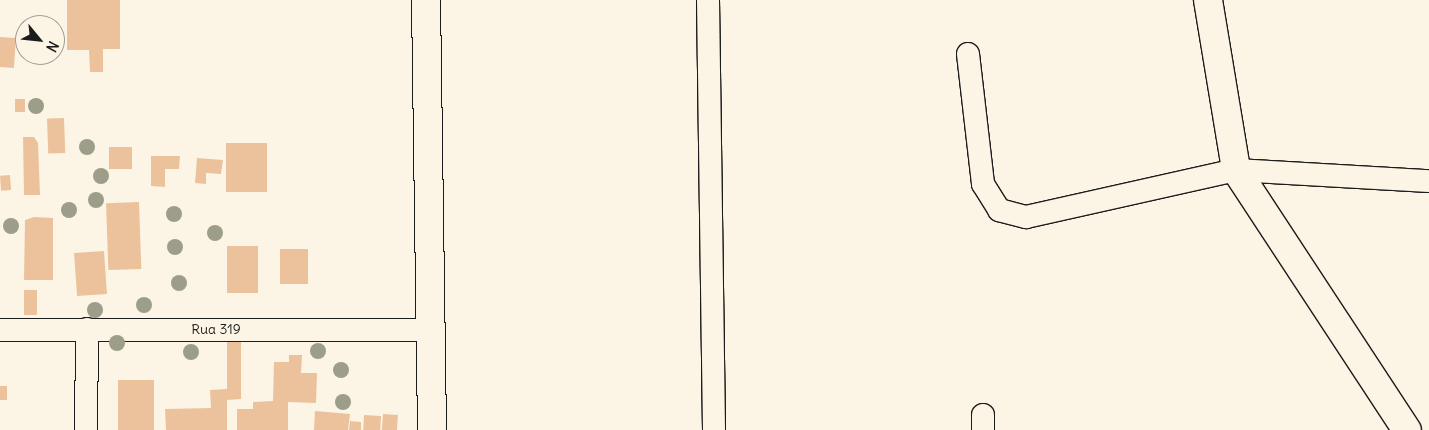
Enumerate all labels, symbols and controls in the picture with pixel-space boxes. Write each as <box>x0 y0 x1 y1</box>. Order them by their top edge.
north arrow <box>15 15 65 65</box>
text: N <box>42 38 63 55</box>
street label: Rua 319 <box>191 321 241 337</box>

